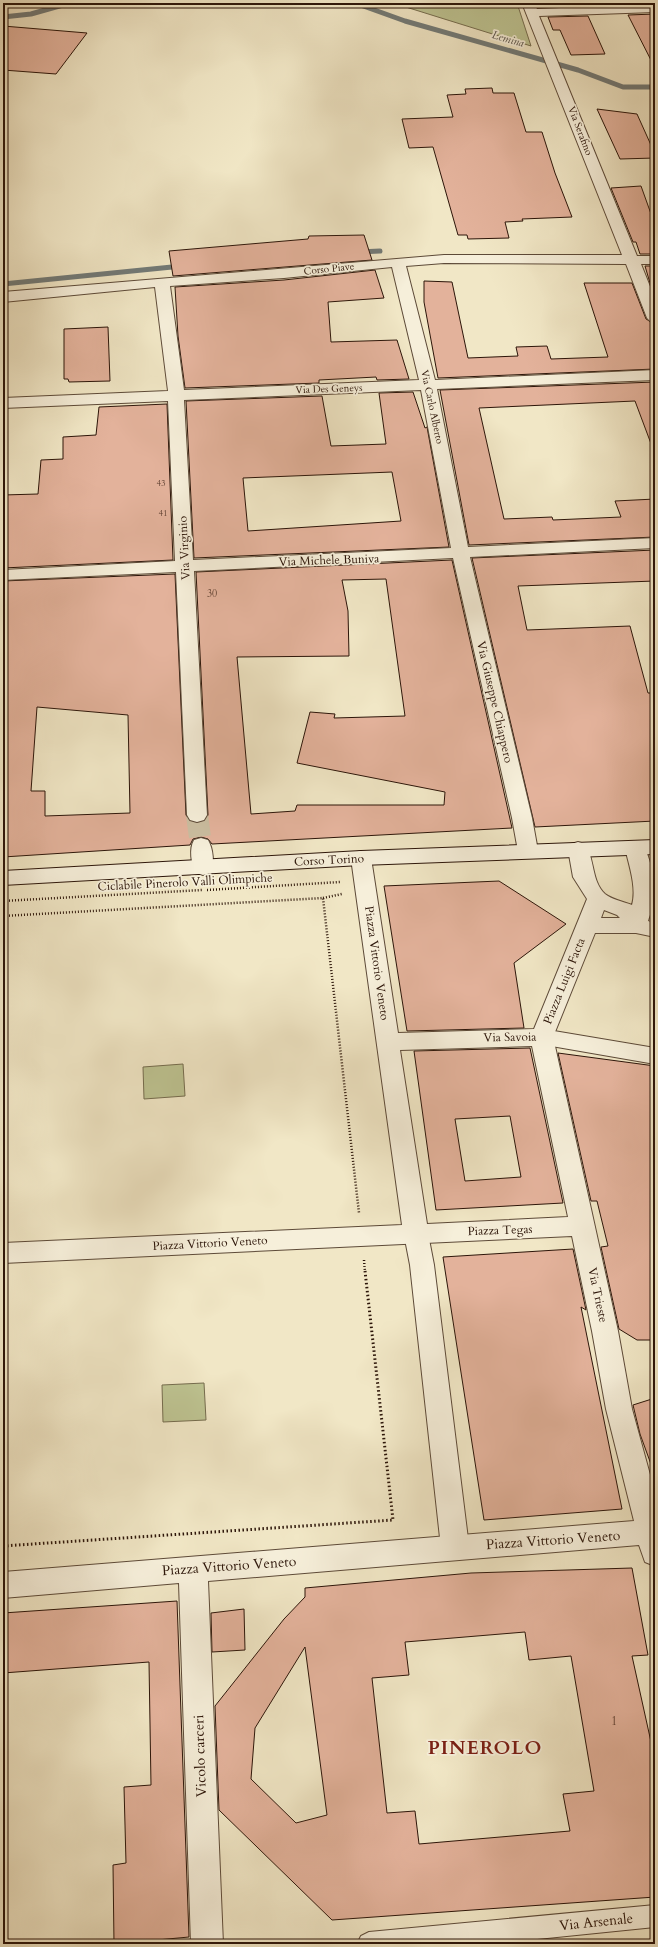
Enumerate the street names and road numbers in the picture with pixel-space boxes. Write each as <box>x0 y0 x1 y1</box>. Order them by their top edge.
street label: Via Serafino <box>564 104 596 158</box>
street label: Corso Piave <box>303 259 355 279</box>
street label: Via Carlo Alberto <box>417 369 447 446</box>
street label: Via Des Geneys <box>295 381 363 397</box>
street label: Via Virginio <box>174 515 194 580</box>
street label: Via Michele Buniva <box>278 550 380 570</box>
street label: Via Giuseppe Chiappero <box>473 640 517 765</box>
street label: Corso Torino <box>294 850 365 870</box>
street label: Ciclabile Pinerolo Valli Olimpiche <box>97 869 273 895</box>
street label: Piazza Vittorio Veneto <box>361 905 393 1022</box>
street label: Piazza Luigi Facta <box>539 935 589 1027</box>
street label: Via Savoia <box>483 1029 537 1045</box>
street label: Piazza Tegas <box>467 1221 533 1239</box>
street label: Piazza Vittorio Veneto <box>152 1232 269 1254</box>
street label: Via Trieste <box>584 1266 612 1324</box>
street label: Piazza Vittorio Veneto <box>485 1526 621 1554</box>
street label: Piazza Vittorio Veneto <box>161 1552 297 1580</box>
street label: Vicolo carceri <box>189 1714 211 1798</box>
street label: Via Arsenale <box>558 1909 634 1935</box>

